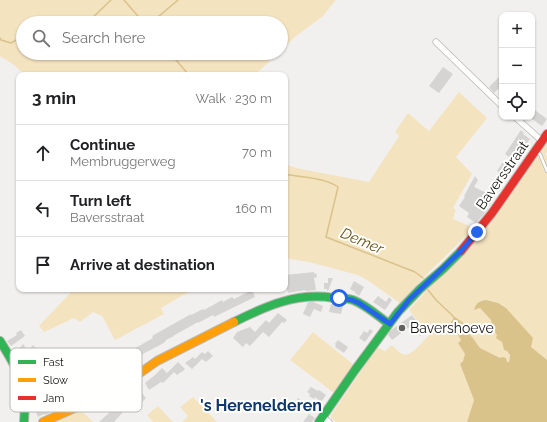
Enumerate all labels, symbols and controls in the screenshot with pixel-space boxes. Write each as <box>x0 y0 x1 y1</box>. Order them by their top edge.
map controls <box>499 12 535 120</box>
button: + <box>499 12 535 48</box>
search box <box>16 16 288 60</box>
icon: search <box>30 27 52 49</box>
text: Search here <box>62 29 145 47</box>
button: − <box>499 48 535 84</box>
button: locate <box>499 84 535 120</box>
text: 3 min <box>32 88 76 108</box>
text: Walk · 230 m <box>196 91 272 106</box>
text: Continue <box>70 136 135 154</box>
street label: Baversstraat <box>472 137 532 212</box>
icon: ahead <box>32 142 54 164</box>
text: 70 m <box>242 145 272 160</box>
text: Membruggerweg <box>70 154 175 169</box>
text: Turn left <box>70 192 131 210</box>
icon: left <box>32 198 54 220</box>
text: 160 m <box>235 201 272 216</box>
text: Baversstraat <box>70 210 144 225</box>
route end <box>468 223 486 241</box>
water label: Demer <box>338 224 387 258</box>
icon: arrive <box>32 254 54 276</box>
text: Arrive at destination <box>70 256 215 274</box>
route start <box>330 289 348 307</box>
place label: Bavershoeve <box>410 320 494 336</box>
marker: Bavershoeve <box>397 323 407 333</box>
legend <box>10 348 142 412</box>
text: Fast <box>43 356 64 369</box>
text: Slow <box>43 374 68 387</box>
text: Jam <box>43 392 64 405</box>
district label: 's Herenelderen <box>200 396 322 415</box>

